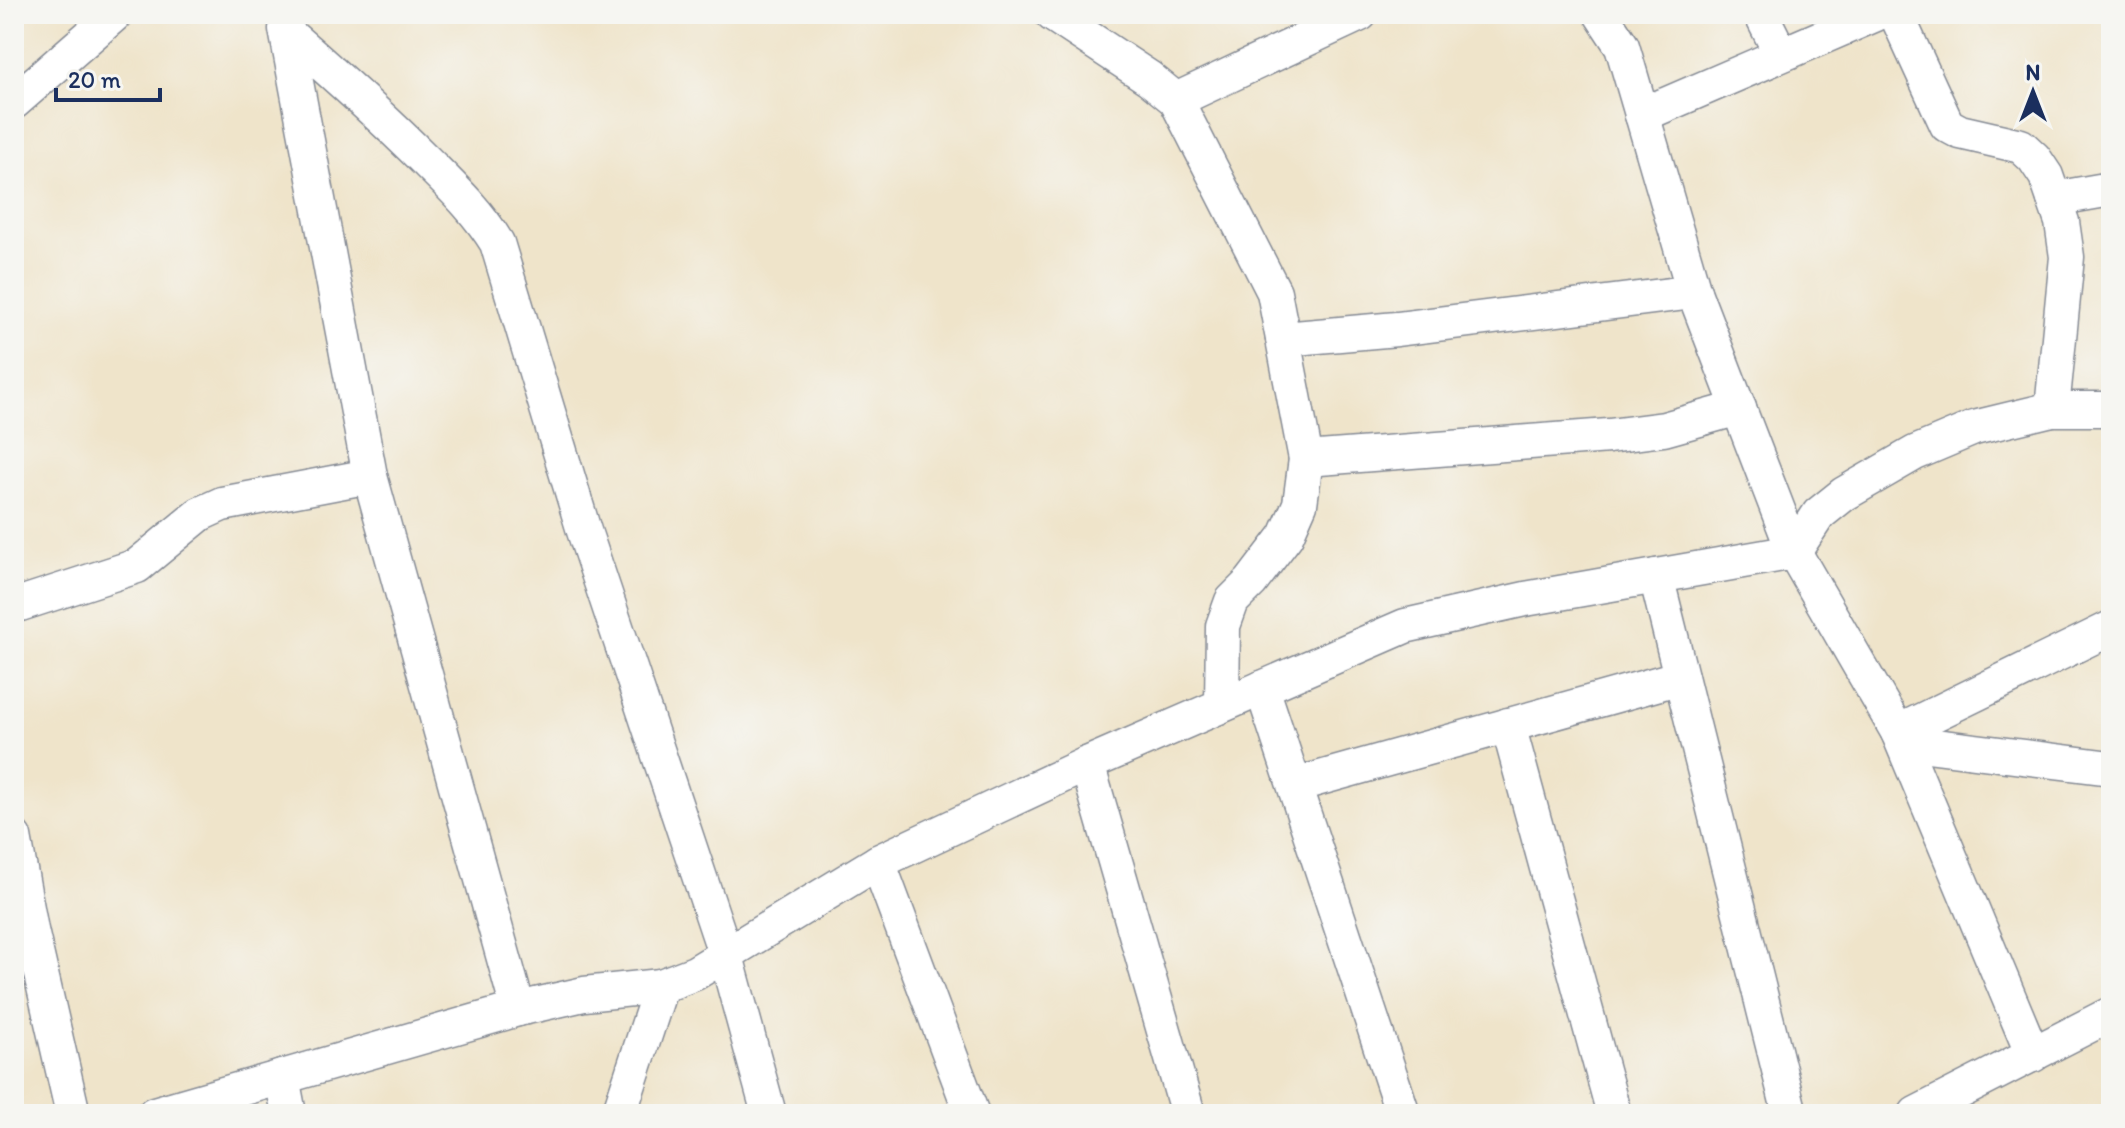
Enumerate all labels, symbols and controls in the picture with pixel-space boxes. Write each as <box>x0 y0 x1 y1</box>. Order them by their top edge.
scale bar <box>56 52 160 102</box>
north arrow <box>1993 52 2073 132</box>
text: N <box>2026 59 2040 86</box>
text: 20 m <box>68 65 121 94</box>

